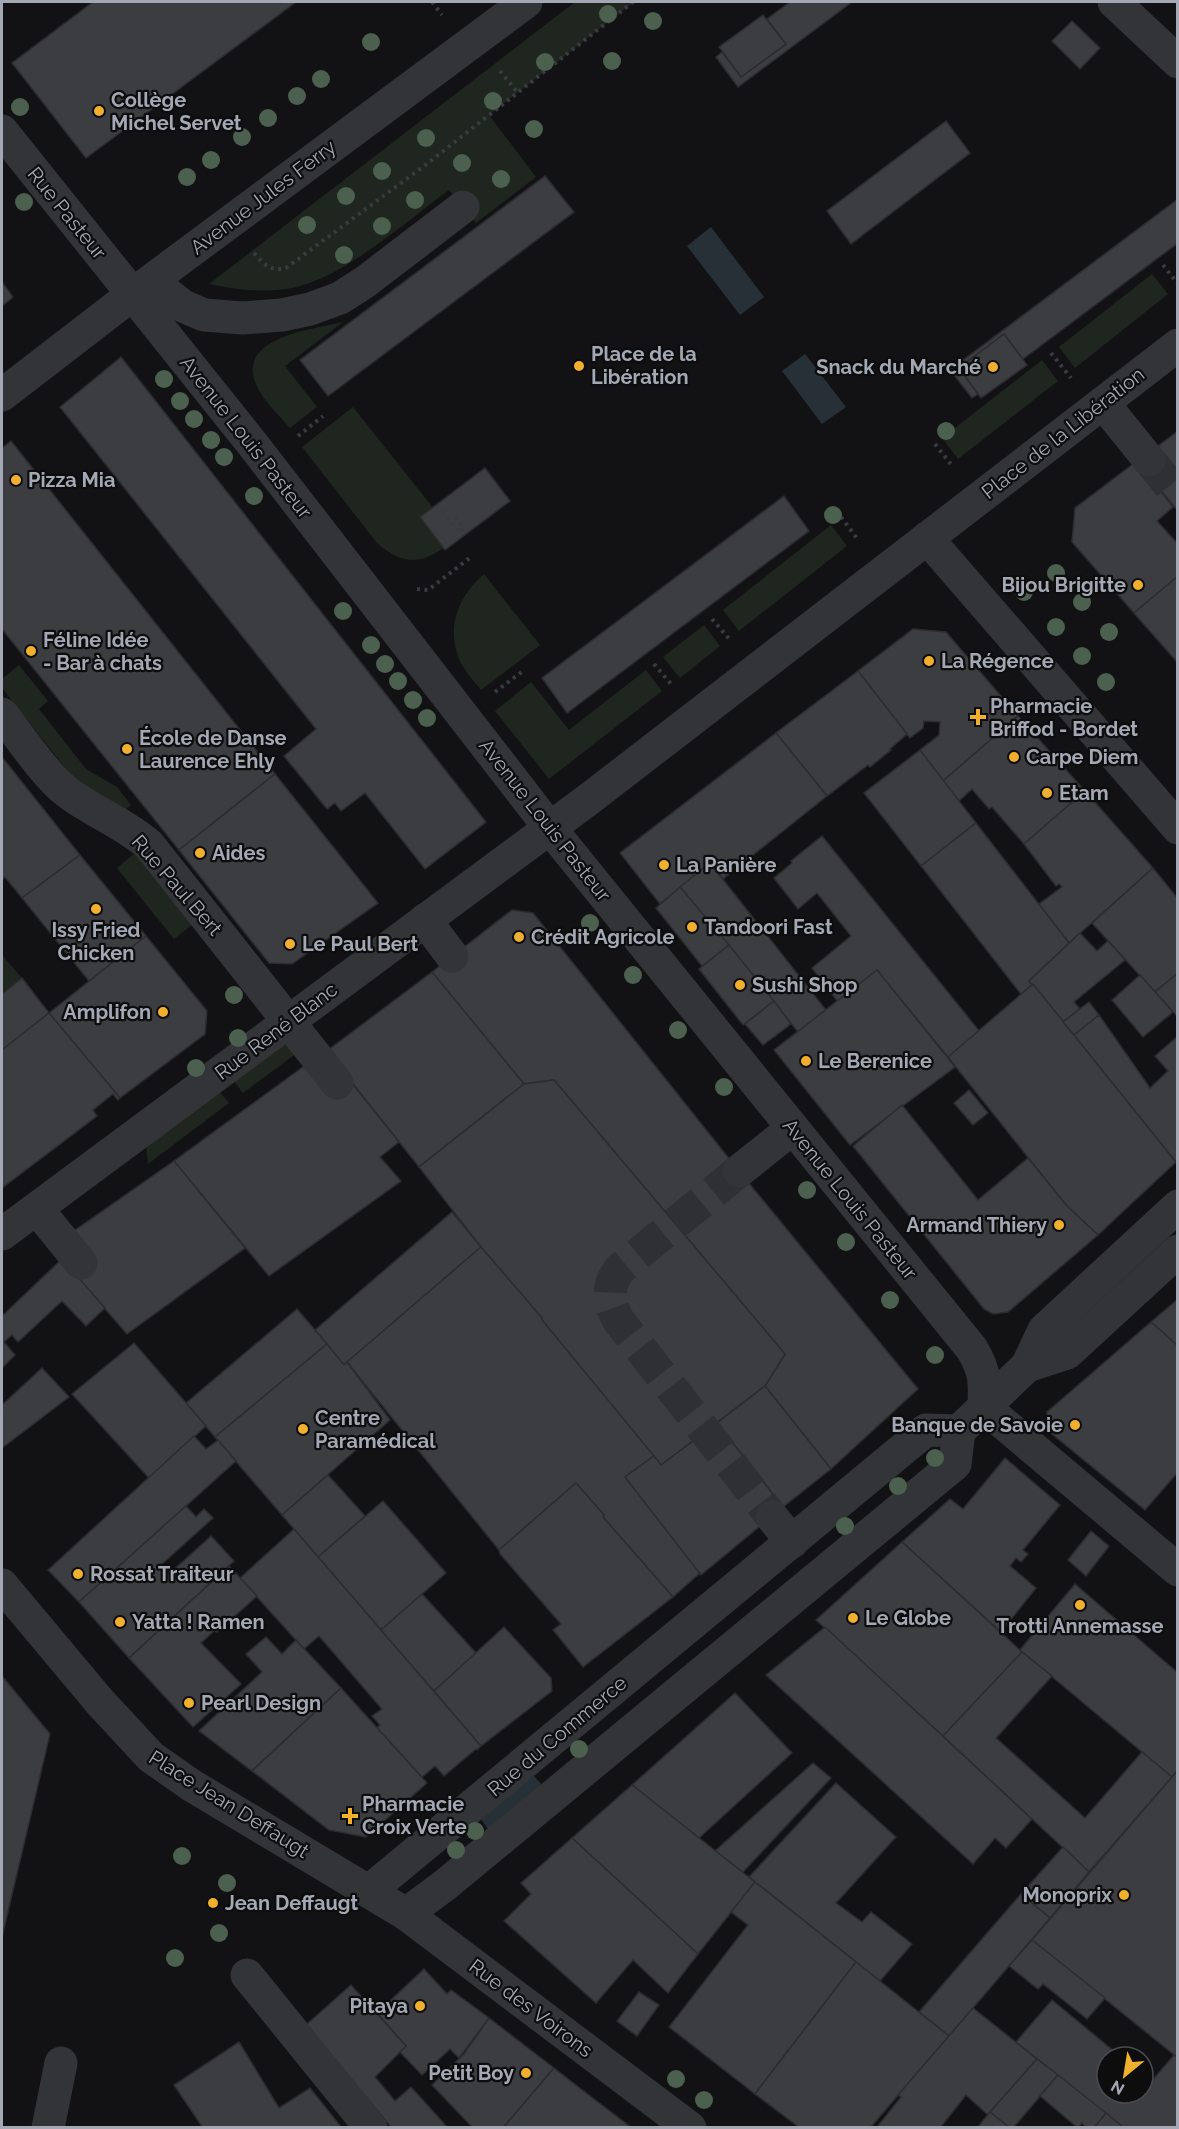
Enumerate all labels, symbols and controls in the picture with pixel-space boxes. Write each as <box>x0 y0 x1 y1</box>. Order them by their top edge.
place label: Collège Michel Servet <box>111 88 242 135</box>
marker: Collège Michel Servet <box>92 104 106 118</box>
street label: Avenue Jules Ferry <box>186 134 341 259</box>
street label: Rue Pasteur <box>23 162 111 264</box>
place label: Place de la Libération <box>591 342 697 389</box>
street label: Avenue Louis Pasteur <box>175 351 317 523</box>
place label: Snack du Marché <box>816 355 981 379</box>
marker: Place de la Libération <box>572 359 586 373</box>
marker: Snack du Marché <box>986 360 1000 374</box>
street label: Place de la Libération <box>977 362 1149 504</box>
place label: Pizza Mia <box>28 468 115 492</box>
marker: Pizza Mia <box>9 473 23 487</box>
place label: Bijou Brigitte <box>1001 573 1126 597</box>
marker: Bijou Brigitte <box>1131 578 1145 592</box>
place label: Féline Idée - Bar à chats <box>43 628 162 675</box>
marker: Féline Idée - Bar à chats <box>24 644 38 658</box>
place label: La Régence <box>941 649 1054 673</box>
marker: La Régence <box>922 654 936 668</box>
place label: Pharmacie Briffod - Bordet <box>990 694 1138 741</box>
marker: Pharmacie Briffod - Bordet <box>971 710 985 724</box>
place label: École de Danse Laurence Ehly <box>139 726 287 773</box>
street label: Avenue Louis Pasteur <box>474 734 616 906</box>
marker: École de Danse Laurence Ehly <box>120 742 134 756</box>
place label: Carpe Diem <box>1026 745 1138 769</box>
marker: Carpe Diem <box>1007 750 1021 764</box>
place label: Etam <box>1059 781 1109 805</box>
marker: Etam <box>1040 786 1054 800</box>
street label: Rue Paul Bert <box>127 830 227 940</box>
place label: Aides <box>212 841 265 865</box>
marker: Aides <box>193 846 207 860</box>
place label: La Panière <box>676 853 777 877</box>
marker: La Panière <box>657 858 671 872</box>
marker: Issy Fried Chicken <box>89 902 103 916</box>
place label: Tandoori Fast <box>704 915 833 939</box>
place label: Issy Fried Chicken <box>51 918 141 965</box>
marker: Tandoori Fast <box>685 920 699 934</box>
place label: Crédit Agricole <box>531 925 674 949</box>
marker: Crédit Agricole <box>512 930 526 944</box>
place label: Le Paul Bert <box>302 932 418 956</box>
marker: Le Paul Bert <box>283 937 297 951</box>
place label: Sushi Shop <box>752 973 858 997</box>
street label: Rue René Blanc <box>210 977 342 1085</box>
marker: Sushi Shop <box>733 978 747 992</box>
place label: Amplifon <box>63 1000 151 1024</box>
marker: Amplifon <box>156 1005 170 1019</box>
place label: Le Berenice <box>818 1049 932 1073</box>
marker: Le Berenice <box>799 1054 813 1068</box>
street label: Avenue Louis Pasteur <box>778 1114 922 1284</box>
place label: Armand Thiery <box>906 1213 1047 1237</box>
marker: Armand Thiery <box>1052 1218 1066 1232</box>
place label: Centre Paramédical <box>315 1406 436 1453</box>
place label: Banque de Savoie <box>891 1413 1063 1437</box>
marker: Banque de Savoie <box>1068 1418 1082 1432</box>
marker: Centre Paramédical <box>296 1422 310 1436</box>
place label: Rossat Traiteur <box>90 1562 234 1586</box>
marker: Rossat Traiteur <box>71 1567 85 1581</box>
marker: Trotti Annemasse <box>1073 1598 1087 1612</box>
place label: Le Globe <box>865 1606 951 1630</box>
place label: Yatta ! Ramen <box>132 1610 265 1634</box>
marker: Le Globe <box>846 1611 860 1625</box>
place label: Trotti Annemasse <box>997 1614 1164 1638</box>
marker: Yatta ! Ramen <box>113 1615 127 1629</box>
street label: Rue du Commerce <box>482 1671 632 1801</box>
place label: Pearl Design <box>201 1691 321 1715</box>
marker: Pearl Design <box>182 1696 196 1710</box>
street label: Place Jean Deffaugt <box>145 1745 314 1863</box>
place label: Pharmacie Croix Verte <box>362 1792 467 1839</box>
marker: Pharmacie Croix Verte <box>343 1809 357 1823</box>
place label: Monoprix <box>1022 1883 1112 1907</box>
marker: Monoprix <box>1117 1888 1131 1902</box>
place label: Jean Deffaugt <box>225 1891 359 1915</box>
marker: Jean Deffaugt <box>206 1896 220 1910</box>
street label: Rue des Voirons <box>465 1954 597 2062</box>
place label: Pitaya <box>349 1994 408 2018</box>
marker: Pitaya <box>413 1999 427 2013</box>
north arrow <box>1095 2045 1155 2105</box>
place label: Petit Boy <box>428 2061 514 2085</box>
marker: Petit Boy <box>519 2066 533 2080</box>
text: N <box>1108 2076 1128 2099</box>

